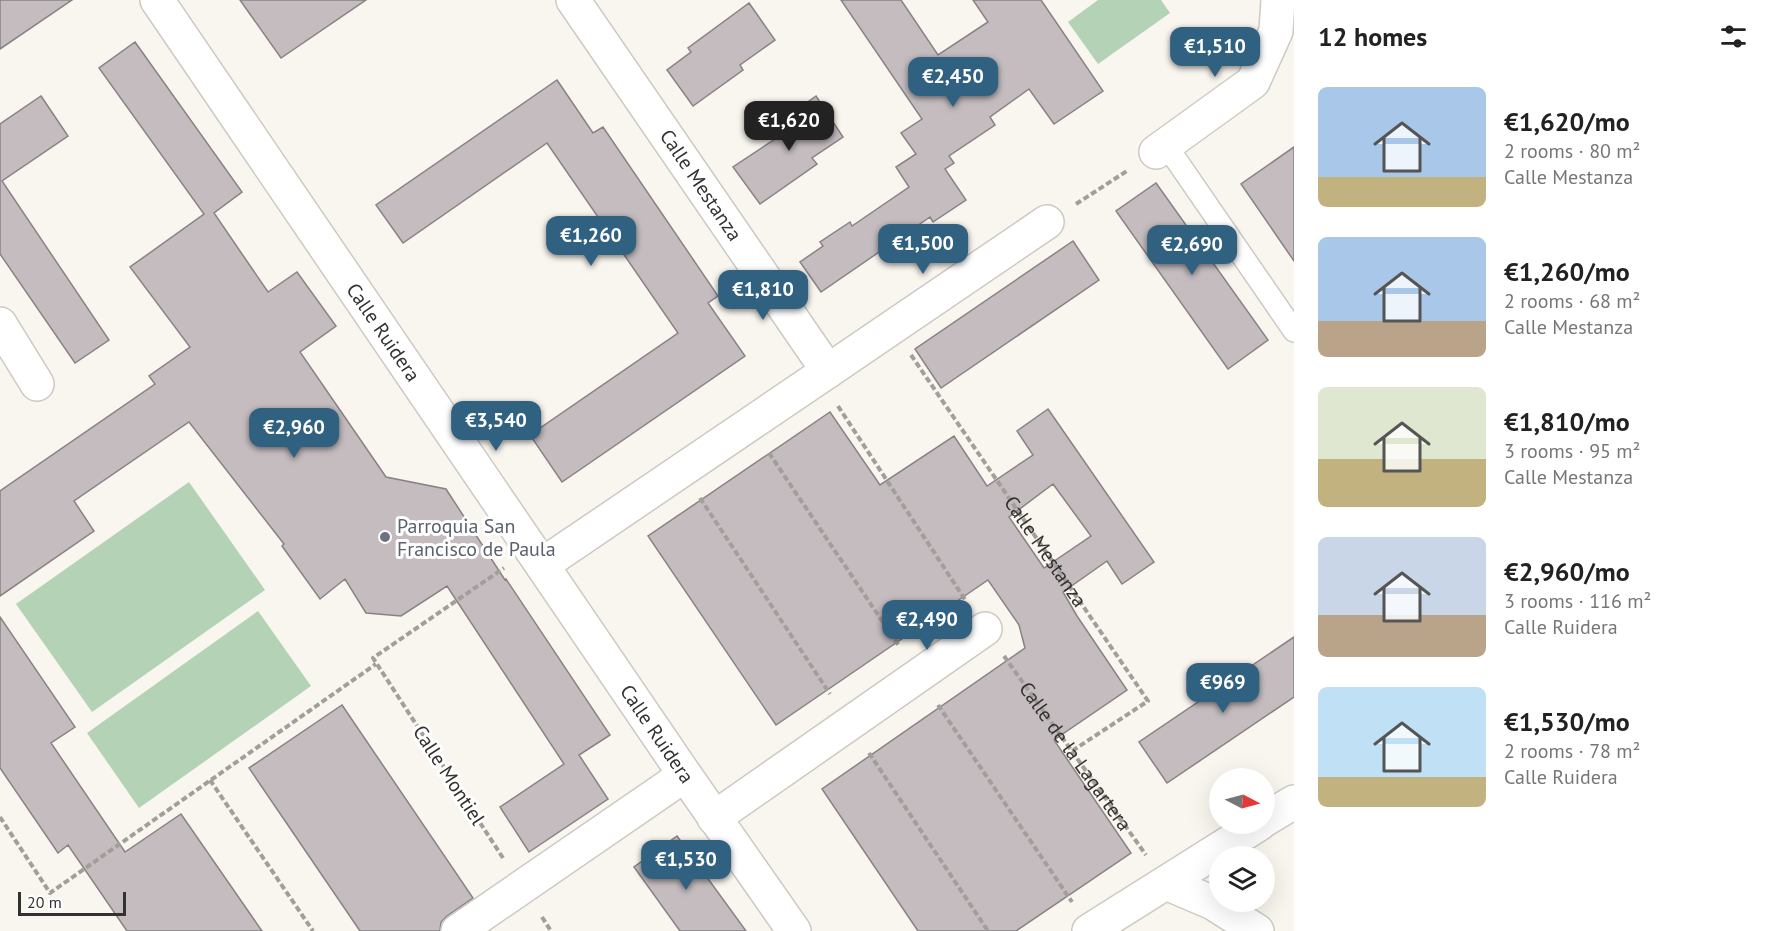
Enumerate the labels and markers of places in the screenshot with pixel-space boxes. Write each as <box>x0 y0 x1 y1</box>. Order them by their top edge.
pin: €1,510 <box>1166 27 1264 78</box>
pin: €2,450 <box>904 57 1002 108</box>
pin: €1,620 <box>740 101 838 152</box>
pin: €1,260 <box>542 216 640 267</box>
pin: €1,500 <box>874 224 972 275</box>
pin: €2,690 <box>1143 225 1241 276</box>
pin: €1,810 <box>714 270 812 321</box>
pin: €3,540 <box>447 401 545 452</box>
pin: €2,960 <box>245 408 343 459</box>
place label: Parroquia San Francisco de Paula <box>397 513 556 562</box>
marker: Parroquia San Francisco de Paula <box>378 530 392 544</box>
pin: €2,490 <box>878 600 976 651</box>
pin: €969 <box>1187 663 1259 714</box>
pin: €1,530 <box>637 840 735 891</box>

